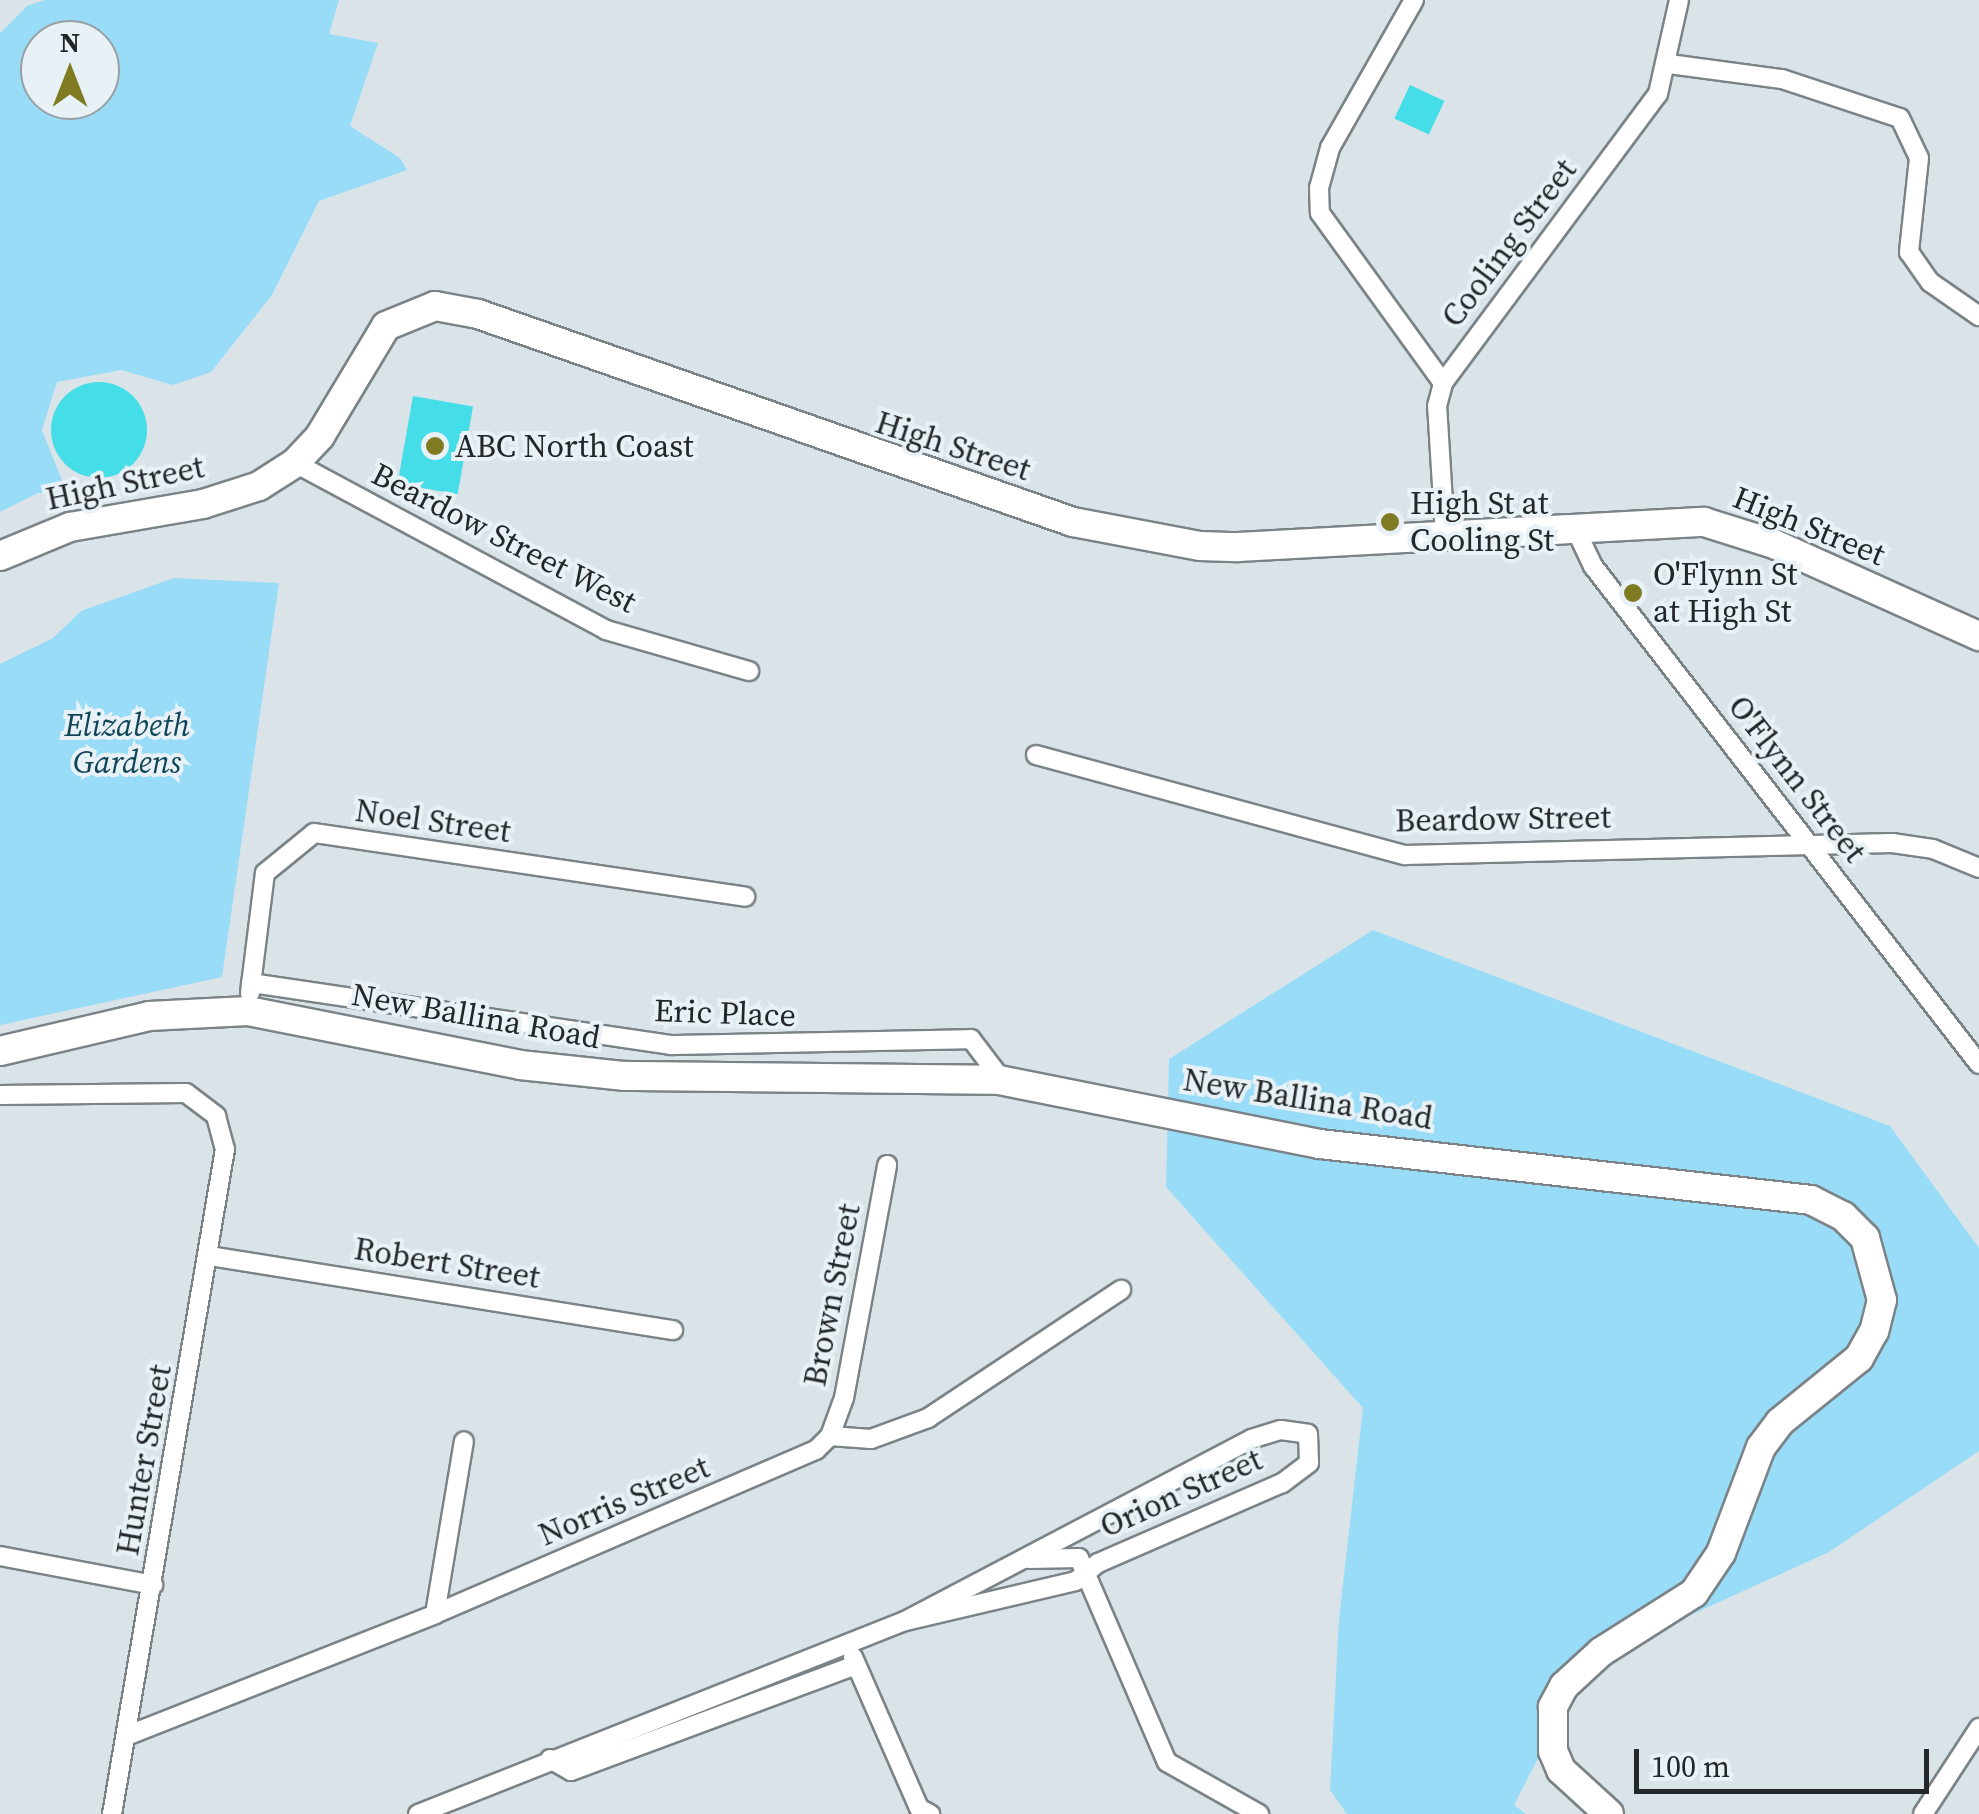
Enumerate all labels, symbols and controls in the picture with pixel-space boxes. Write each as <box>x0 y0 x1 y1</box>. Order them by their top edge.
north arrow <box>20 20 120 120</box>
text: N <box>60 23 80 61</box>
street label: Cooling Street <box>1433 151 1585 335</box>
street label: High Street <box>871 403 1035 489</box>
place label: ABC North Coast <box>455 427 694 465</box>
marker: ABC North Coast <box>424 435 446 457</box>
street label: High Street <box>43 448 207 518</box>
street label: Beardow Street West <box>365 455 643 621</box>
street label: High Street <box>1727 478 1891 574</box>
place label: High St at Cooling St <box>1410 485 1554 560</box>
marker: High St at Cooling St <box>1379 511 1401 533</box>
place label: O'Flynn St at High St <box>1653 556 1797 631</box>
marker: O'Flynn St at High St <box>1622 582 1644 604</box>
street label: O'Flynn Street <box>1720 688 1874 870</box>
park label: Elizabeth Gardens <box>64 707 190 782</box>
street label: Noel Street <box>353 791 513 851</box>
street label: Beardow Street <box>1395 798 1611 840</box>
street label: New Ballina Road <box>349 975 603 1057</box>
street label: Eric Place <box>654 991 796 1035</box>
street label: New Ballina Road <box>1181 1060 1435 1138</box>
street label: Brown Street <box>796 1201 868 1389</box>
street label: Robert Street <box>352 1229 542 1297</box>
street label: Hunter Street <box>108 1362 180 1558</box>
street label: Orion Street <box>1094 1440 1268 1546</box>
street label: Norris Street <box>533 1448 715 1554</box>
scale bar <box>1639 1729 1934 1791</box>
text: 100 m <box>1651 1746 1730 1787</box>

